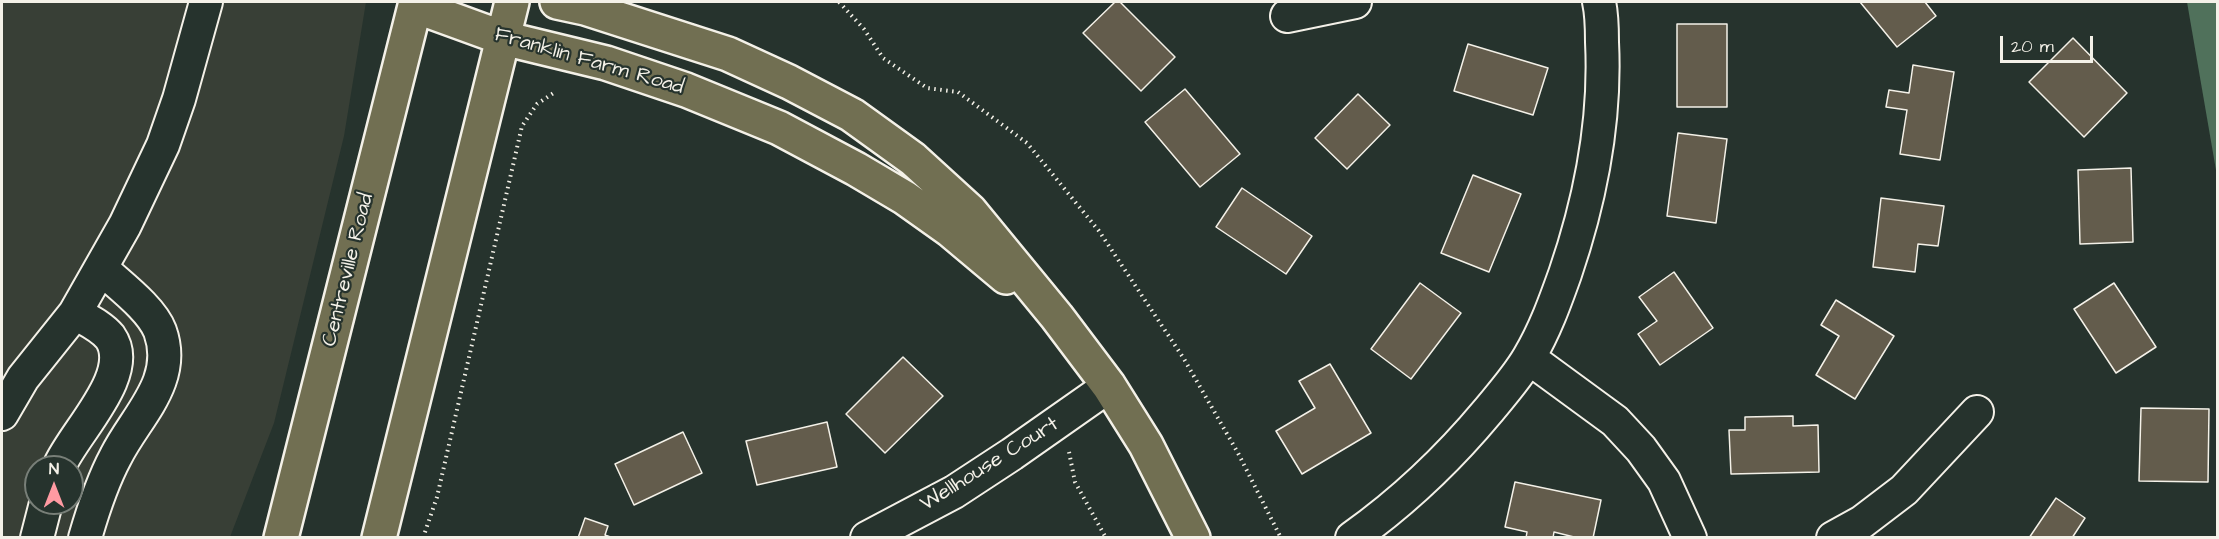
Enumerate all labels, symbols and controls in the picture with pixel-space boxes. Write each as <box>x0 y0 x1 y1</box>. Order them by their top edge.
street label: Franklin Farm Road <box>492 23 686 101</box>
scale bar <box>2003 24 2096 62</box>
text: 20 m <box>2011 34 2054 59</box>
street label: Centreville Road <box>318 191 380 349</box>
street label: Wellhouse Court <box>916 412 1064 518</box>
north arrow <box>24 455 84 515</box>
text: N <box>49 458 59 480</box>

